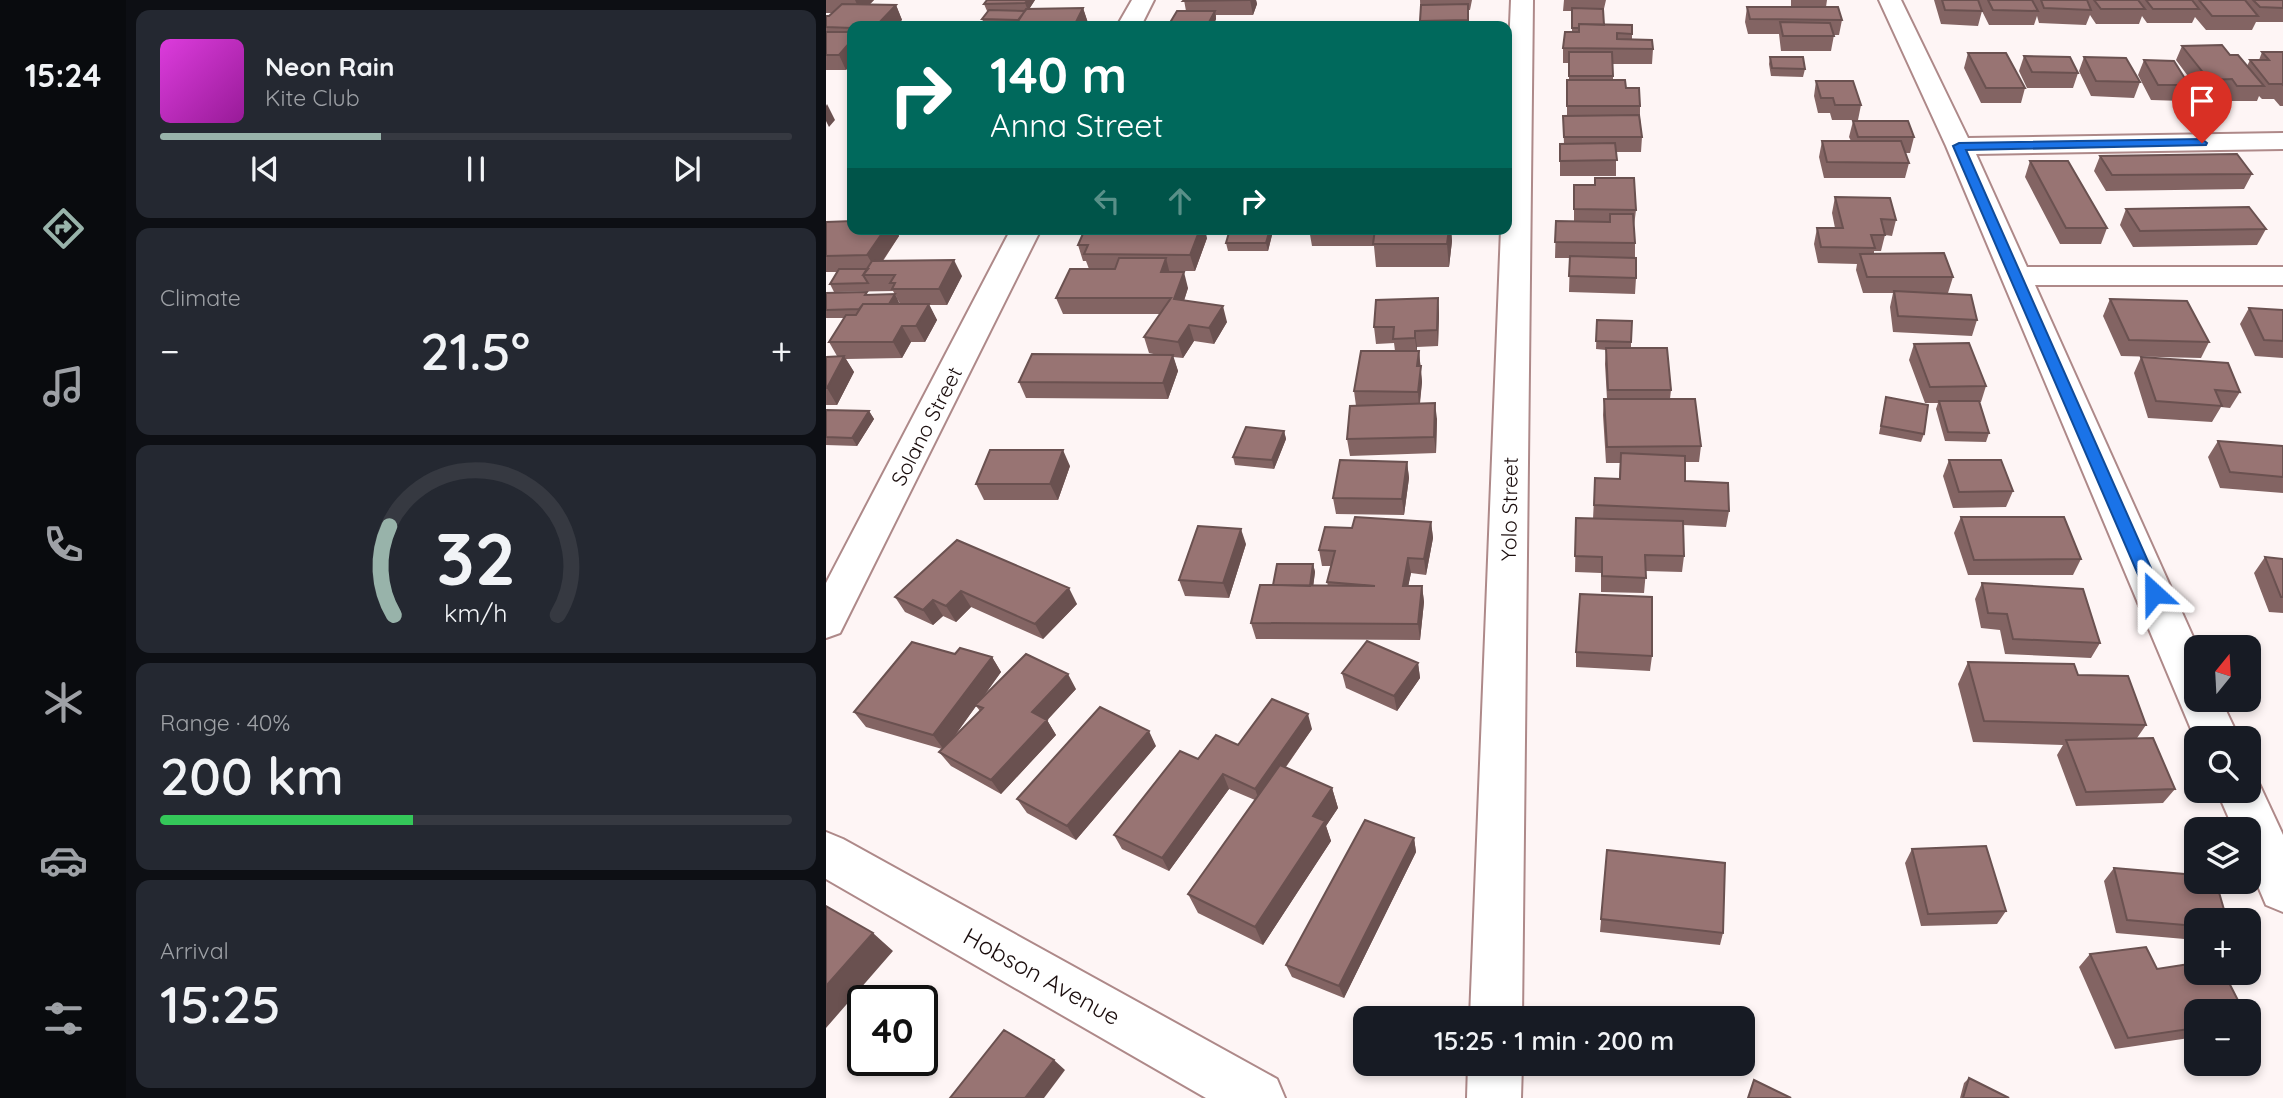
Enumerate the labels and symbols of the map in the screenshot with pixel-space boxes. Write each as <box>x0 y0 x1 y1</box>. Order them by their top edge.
pin <box>2172 71 2232 143</box>
street label: Solano Street <box>885 362 967 490</box>
street label: Yolo Street <box>1495 457 1523 561</box>
position arrow <box>2117 556 2191 630</box>
north arrow <box>2184 635 2261 712</box>
street label: Hobson Avenue <box>958 921 1126 1031</box>
speed limit sign: 40 <box>847 985 938 1076</box>

